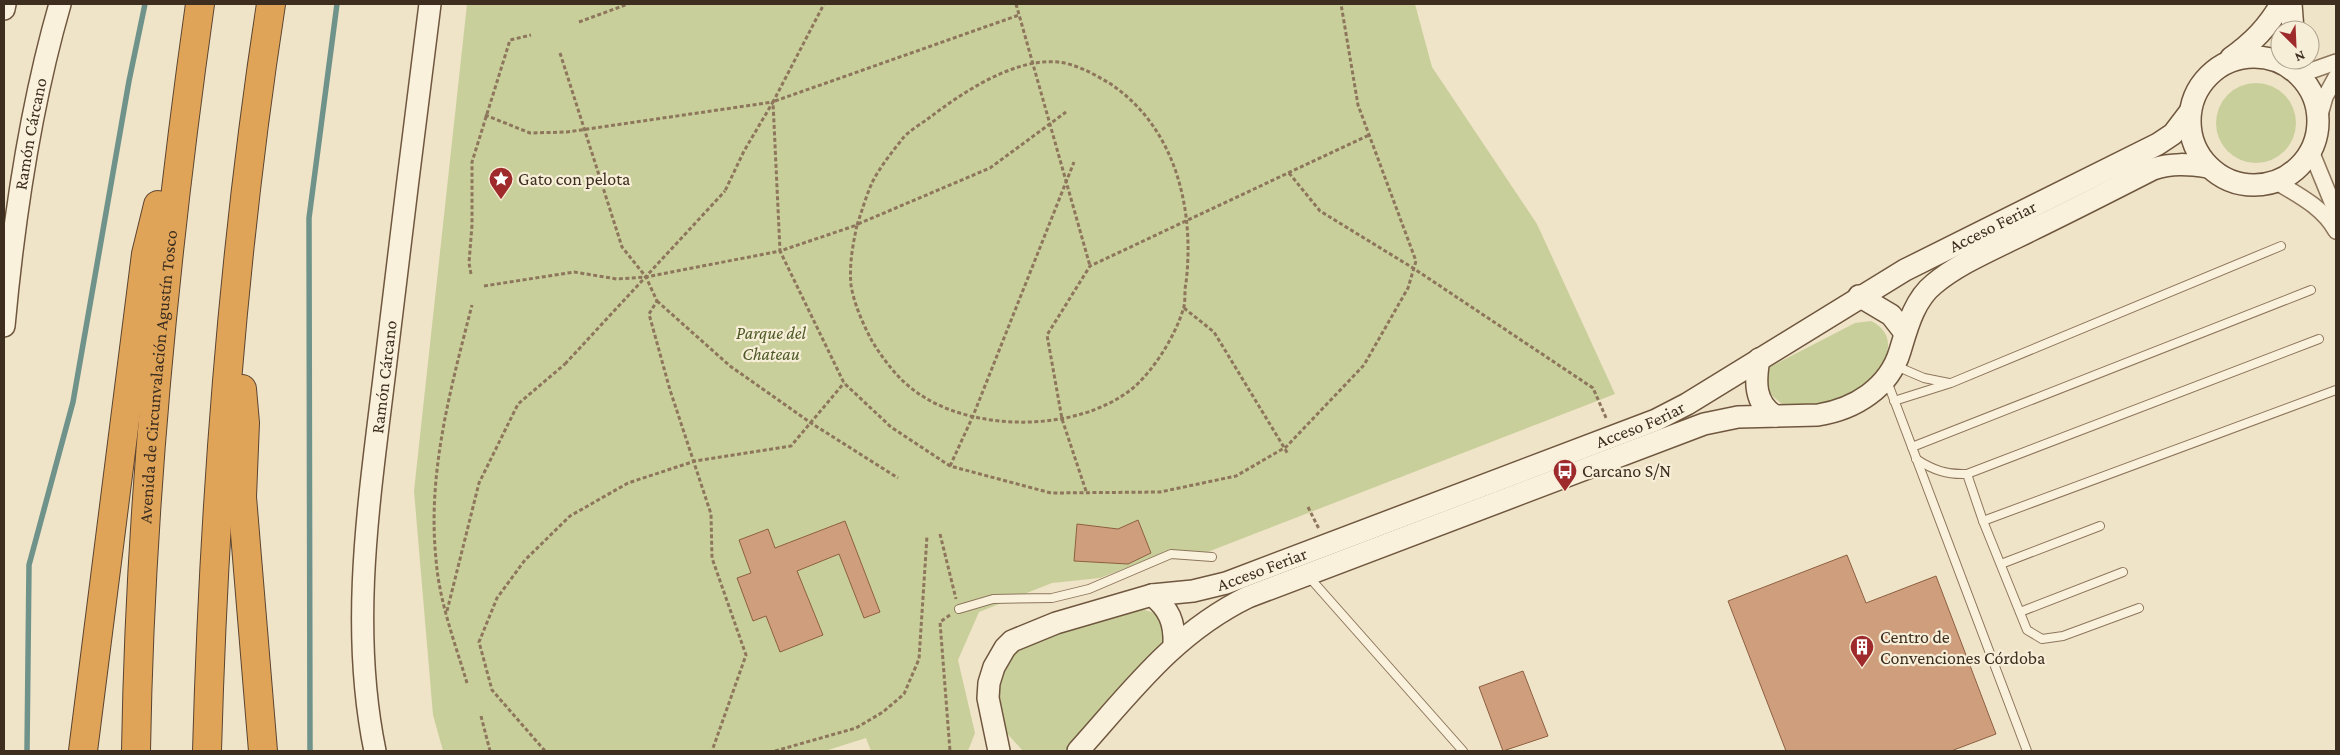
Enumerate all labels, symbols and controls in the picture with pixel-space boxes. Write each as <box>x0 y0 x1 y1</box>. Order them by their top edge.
north arrow <box>2270 20 2320 70</box>
text: N <box>2292 48 2308 66</box>
street label: Ramón Cárcano <box>10 76 51 191</box>
place icon: Gato con pelota <box>488 166 514 200</box>
place label: Gato con pelota <box>518 169 630 189</box>
street label: Acceso Feriar <box>1946 196 2040 256</box>
street label: Avenida de Circunvalación Agustín Tosco <box>135 229 181 524</box>
street label: Ramón Cárcano <box>367 319 401 435</box>
park label: Parque del Chateau <box>736 323 807 364</box>
street label: Acceso Feriar <box>1593 397 1689 452</box>
bus stop icon: Carcano S/N <box>1552 458 1578 492</box>
place label: Carcano S/N <box>1582 461 1671 481</box>
street label: Acceso Feriar <box>1215 543 1310 595</box>
place label: Centro de Convenciones Córdoba <box>1880 627 2045 668</box>
building icon: Centro de Convenciones Córdoba <box>1849 634 1875 668</box>

